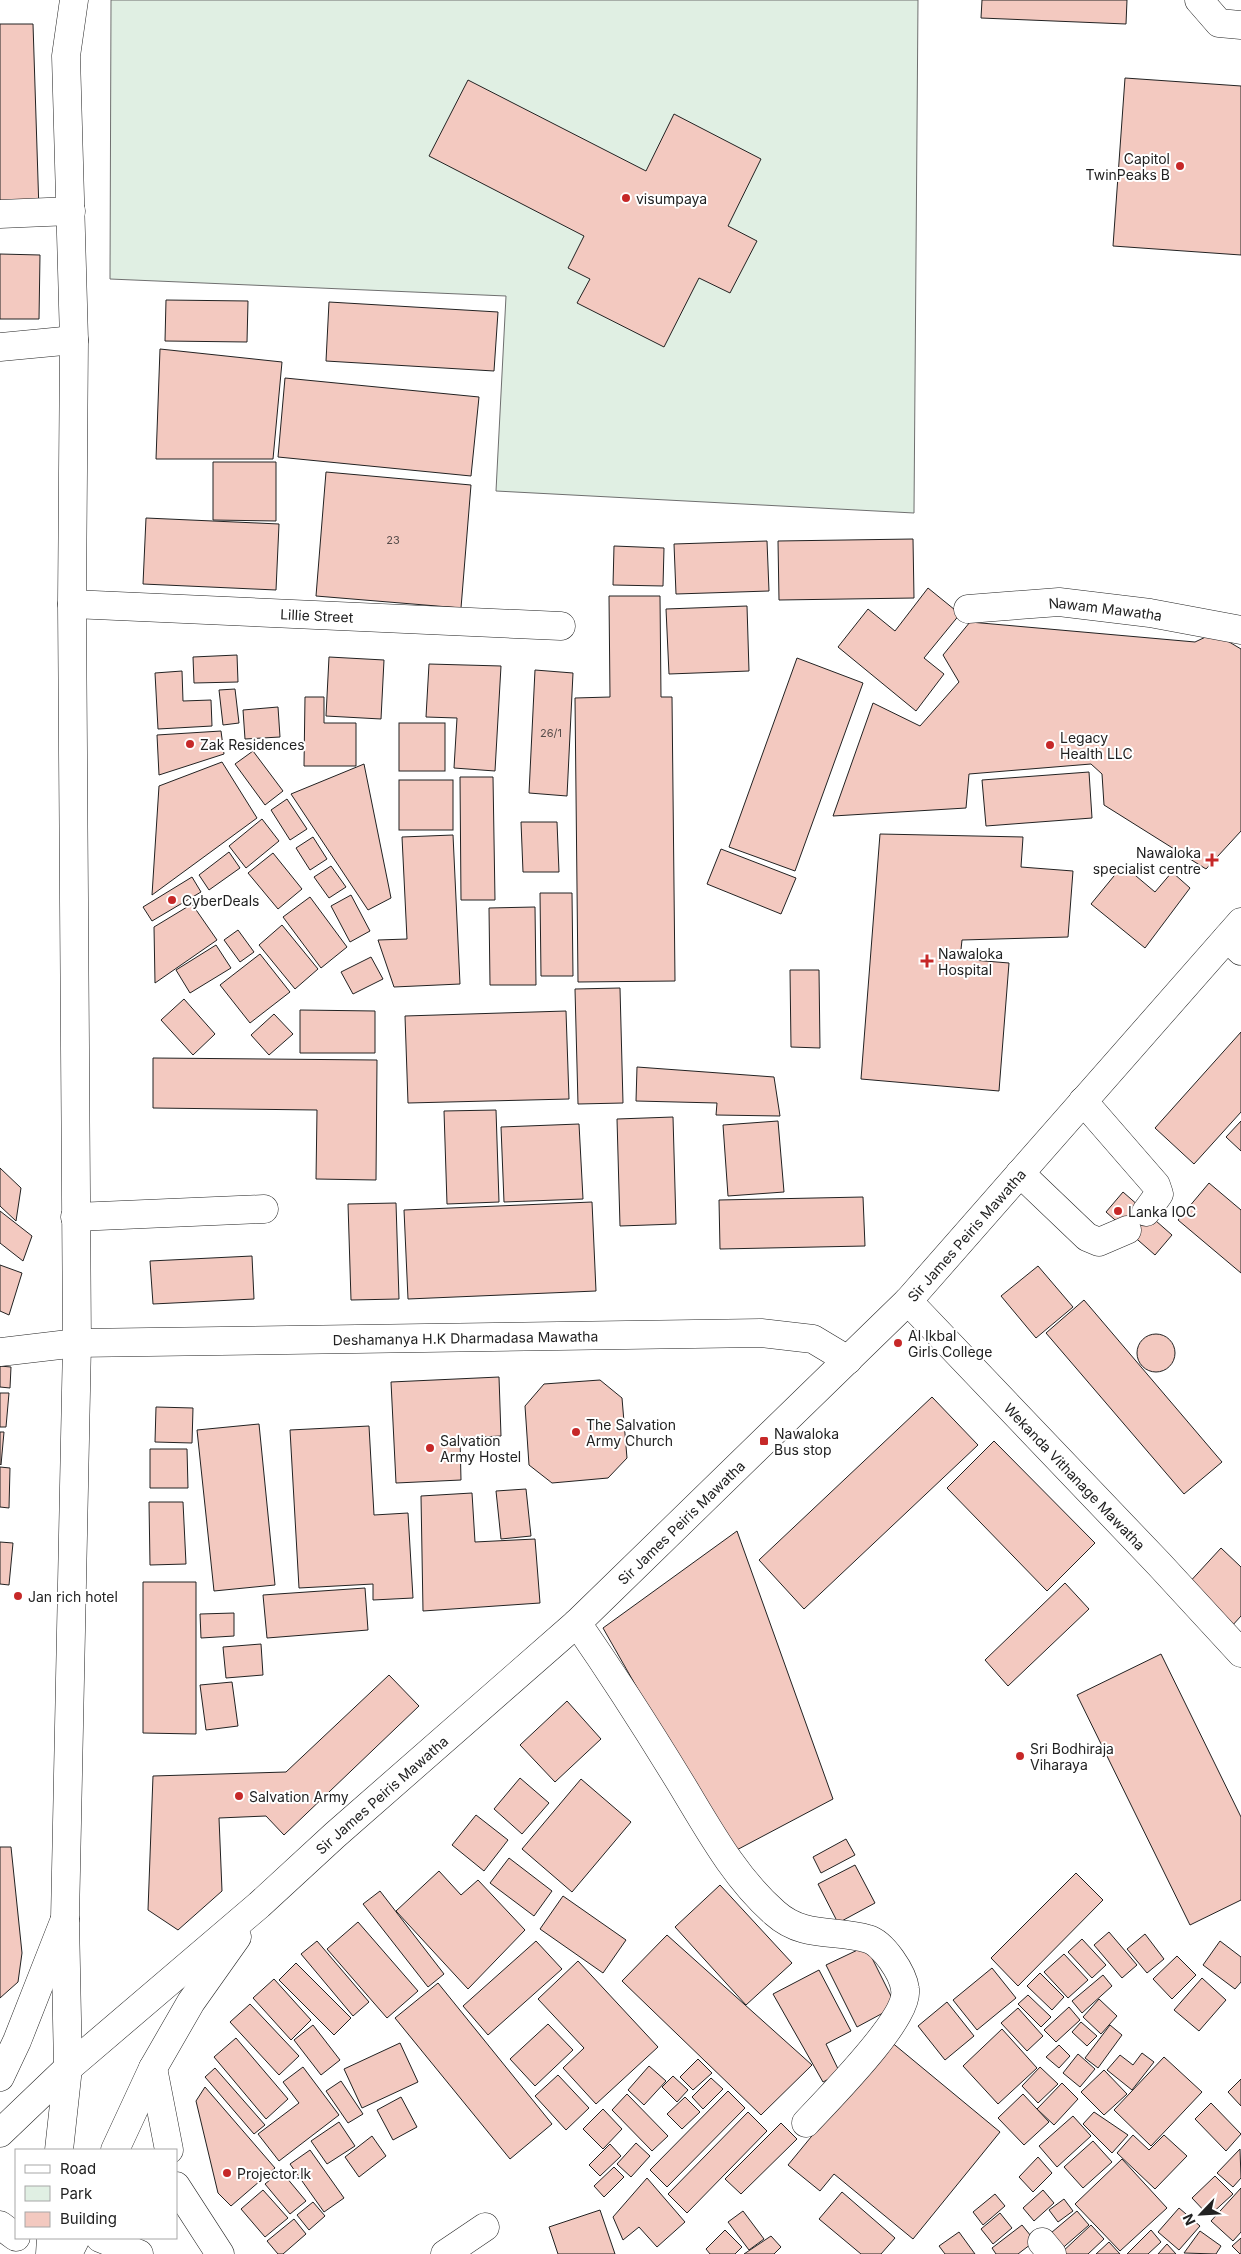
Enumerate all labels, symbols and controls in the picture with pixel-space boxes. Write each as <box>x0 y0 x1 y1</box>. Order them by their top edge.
place label: Capitol TwinPeaks B <box>1086 150 1170 183</box>
marker: Capitol TwinPeaks B <box>1174 160 1186 172</box>
place label: visumpaya <box>636 190 707 207</box>
marker: visumpaya <box>620 192 632 204</box>
house number: 23 <box>386 533 400 547</box>
street label: Nawam Mawatha <box>1048 594 1164 624</box>
street label: Lillie Street <box>280 605 354 625</box>
house number: 26/1 <box>540 726 562 740</box>
place label: Legacy Health LLC <box>1060 729 1133 762</box>
place label: Zak Residences <box>200 736 305 753</box>
marker: Zak Residences <box>184 738 196 750</box>
marker: Legacy Health LLC <box>1044 739 1056 751</box>
place label: Nawaloka specialist centre <box>1093 844 1201 877</box>
marker: Nawaloka specialist centre <box>1205 853 1219 867</box>
place label: CyberDeals <box>182 892 259 909</box>
marker: CyberDeals <box>166 894 178 906</box>
place label: Nawaloka Hospital <box>938 945 1003 978</box>
marker: Nawaloka Hospital <box>920 954 934 968</box>
street label: Sir James Peiris Mawatha <box>903 1165 1029 1305</box>
place label: Lanka IOC <box>1128 1203 1196 1220</box>
marker: Lanka IOC <box>1112 1205 1124 1217</box>
street label: Deshamanya H.K Dharmadasa Mawatha <box>332 1327 598 1348</box>
place label: Al Ikbal Girls College <box>908 1327 992 1360</box>
marker: Al Ikbal Girls College <box>892 1337 904 1349</box>
street label: Wekanda Vithanage Mawatha <box>1001 1399 1149 1553</box>
place label: The Salvation Army Church <box>586 1416 676 1449</box>
place label: Nawaloka Bus stop <box>774 1425 839 1458</box>
marker: The Salvation Army Church <box>570 1426 582 1438</box>
place label: Salvation Army Hostel <box>440 1432 521 1465</box>
marker: Nawaloka Bus stop <box>758 1435 770 1447</box>
marker: Salvation Army Hostel <box>424 1442 436 1454</box>
street label: Sir James Peiris Mawatha <box>614 1457 748 1588</box>
place label: Jan rich hotel <box>28 1588 118 1605</box>
marker: Jan rich hotel <box>12 1590 24 1602</box>
street label: Sir James Peiris Mawatha <box>312 1732 451 1857</box>
place label: Sri Bodhiraja Viharaya <box>1030 1740 1114 1773</box>
marker: Sri Bodhiraja Viharaya <box>1014 1750 1026 1762</box>
place label: Salvation Army <box>249 1788 349 1805</box>
marker: Salvation Army <box>233 1790 245 1802</box>
legend <box>15 2149 178 2239</box>
text: Road <box>60 2159 96 2178</box>
place label: Projector.lk <box>237 2165 312 2182</box>
marker: Projector.lk <box>221 2167 233 2179</box>
text: Park <box>60 2184 93 2203</box>
north arrow <box>1176 2189 1226 2239</box>
text: Building <box>60 2209 117 2228</box>
text: N <box>1179 2211 1199 2228</box>

